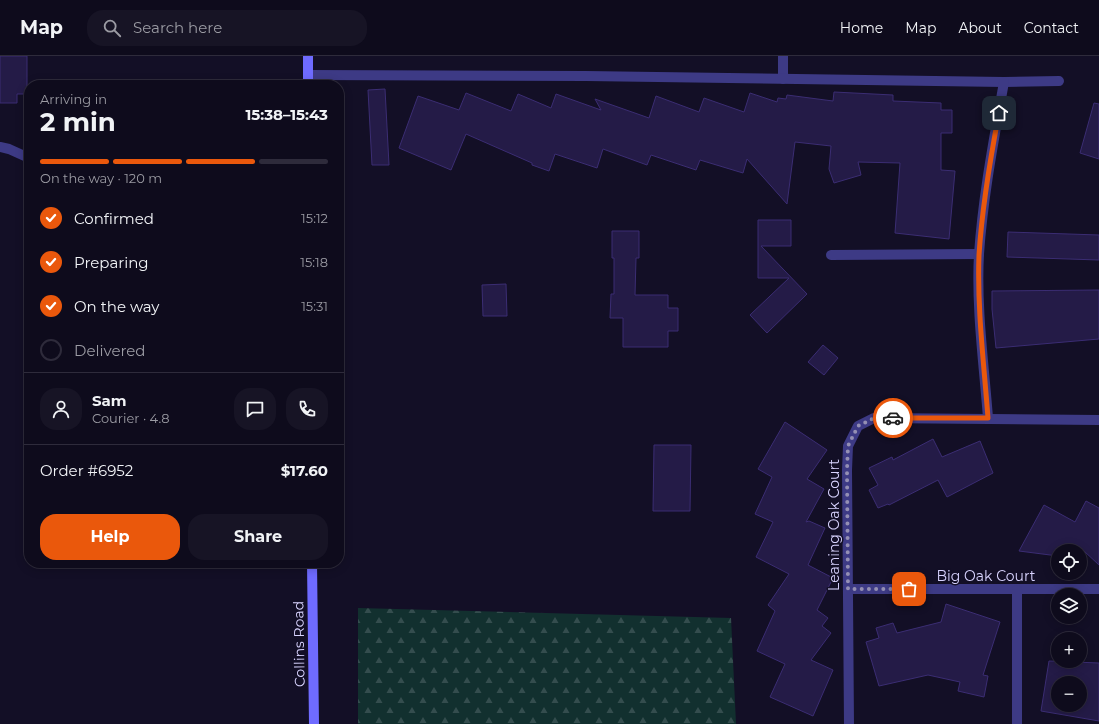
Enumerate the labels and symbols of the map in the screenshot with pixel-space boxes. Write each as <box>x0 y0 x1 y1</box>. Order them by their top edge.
pin <box>982 96 1016 130</box>
courier <box>873 398 913 438</box>
street label: Leaning Oak Court <box>825 459 843 591</box>
street label: Big Oak Court <box>937 567 1036 585</box>
pin <box>892 572 926 606</box>
street label: Collins Road <box>289 601 309 687</box>

